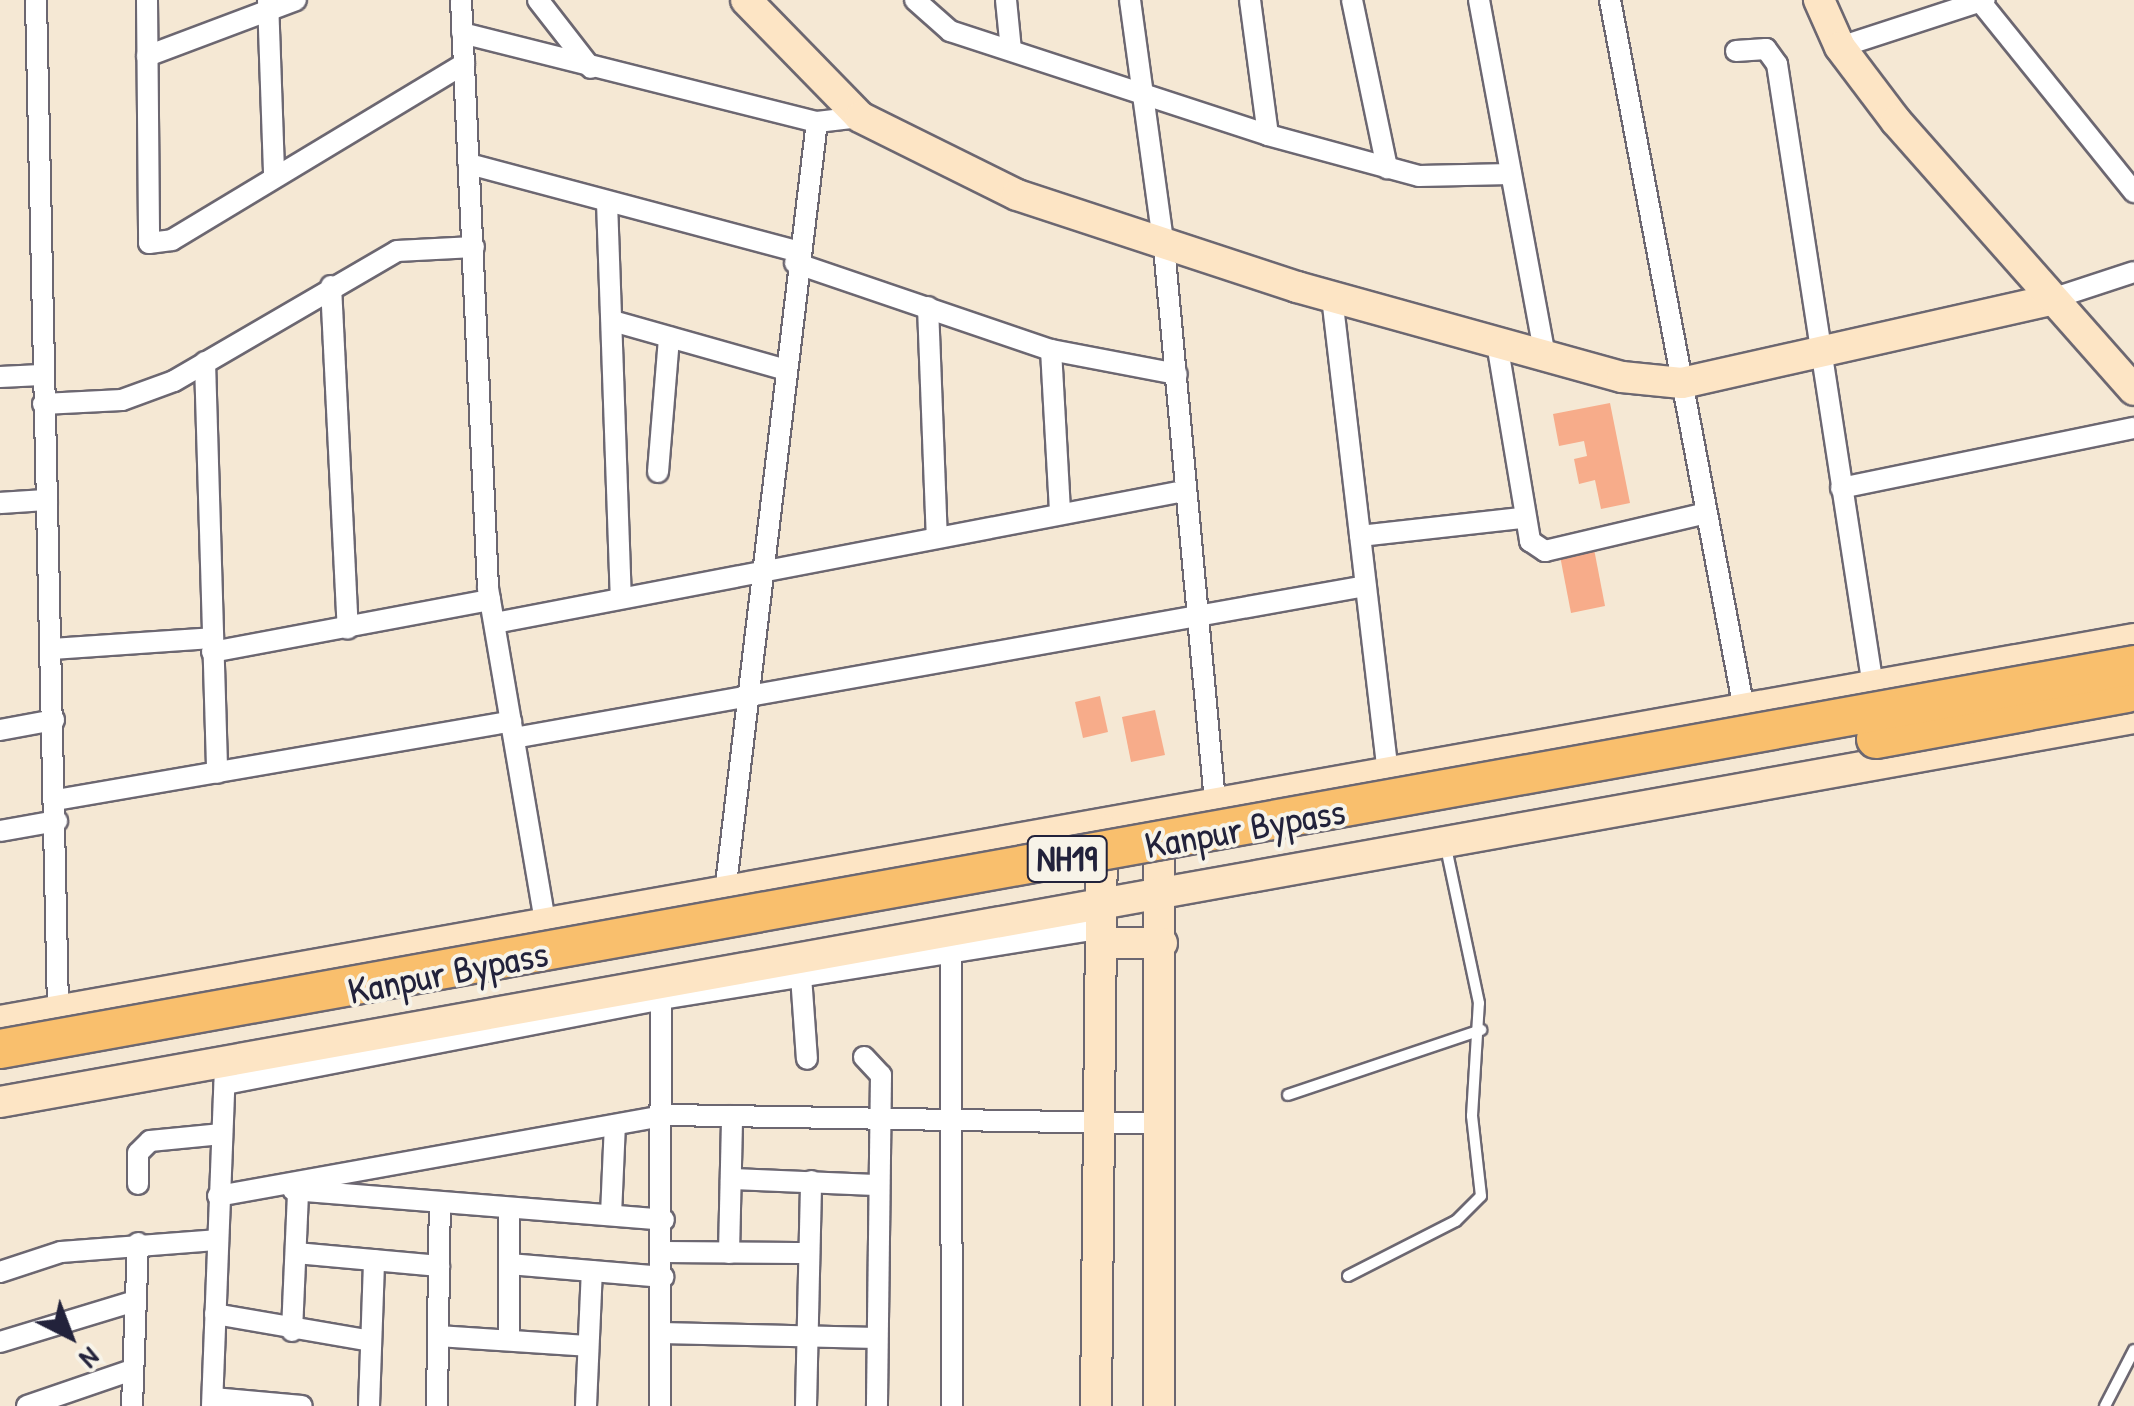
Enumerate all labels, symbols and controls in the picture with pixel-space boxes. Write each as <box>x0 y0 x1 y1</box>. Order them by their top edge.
street label: Kanpur Bypass <box>1141 788 1349 868</box>
road number: NH19 <box>1024 829 1110 889</box>
street label: Kanpur Bypass <box>344 930 552 1014</box>
north arrow <box>20 1286 120 1386</box>
text: N <box>72 1339 108 1377</box>

